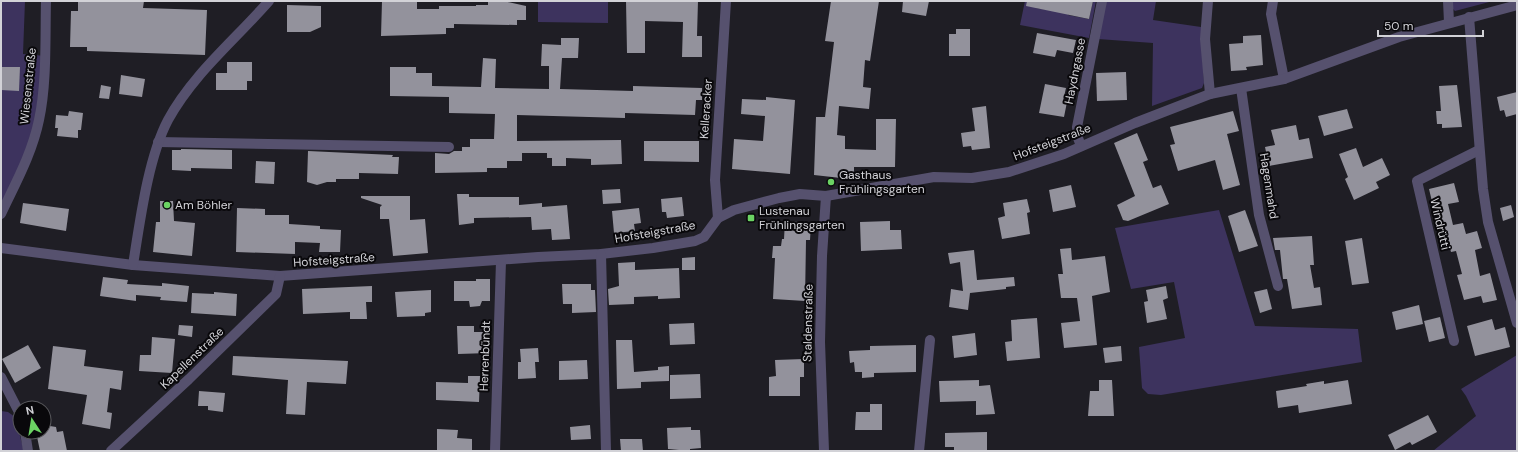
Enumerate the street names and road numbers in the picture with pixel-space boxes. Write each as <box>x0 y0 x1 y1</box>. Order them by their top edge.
street label: Haydngasse <box>1061 36 1089 105</box>
street label: Wiesenstraße <box>16 47 40 125</box>
street label: Kelleracker <box>696 78 716 140</box>
street label: Hofsteigstraße <box>1011 120 1093 164</box>
street label: Hagenmahd <box>1256 152 1282 220</box>
street label: Windrütti <box>1426 197 1454 251</box>
street label: Hofsteigstraße <box>613 217 697 247</box>
street label: Hofsteigstraße <box>293 249 376 271</box>
street label: Staldenstraße <box>799 284 817 362</box>
street label: Herrenbündt <box>476 320 494 392</box>
street label: Kapellenstraße <box>157 323 227 392</box>

